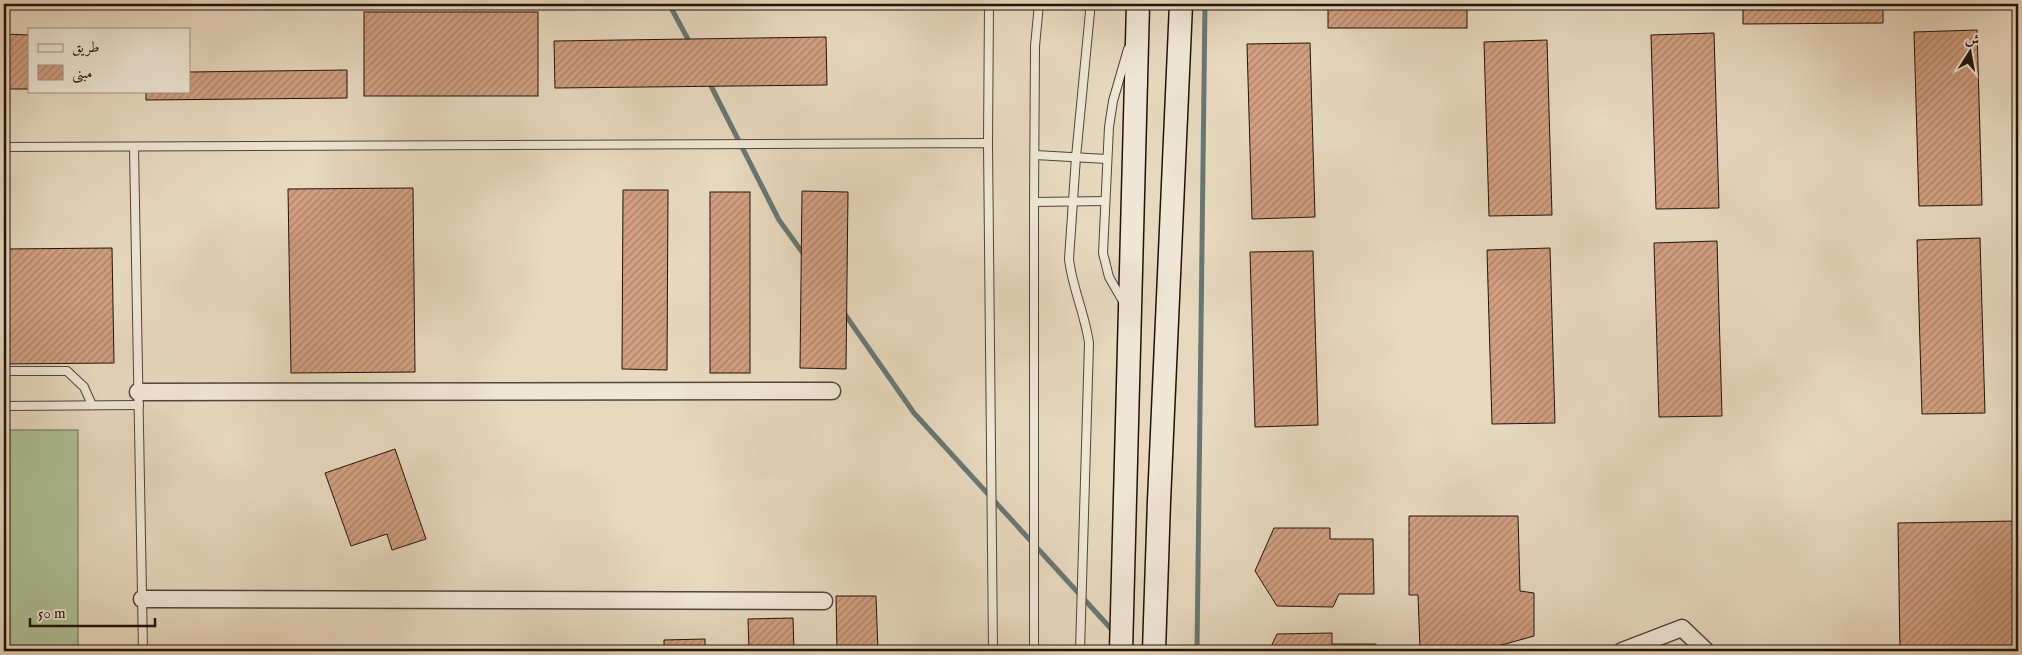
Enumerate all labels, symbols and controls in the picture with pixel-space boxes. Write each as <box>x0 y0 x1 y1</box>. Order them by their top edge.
legend <box>28 28 190 92</box>
north arrow <box>1944 28 1994 78</box>
text: ش <box>1964 30 1981 50</box>
text: طريق <box>72 38 99 57</box>
text: مبنى <box>72 64 92 84</box>
scale bar <box>30 595 155 627</box>
text: 50 m <box>38 604 66 623</box>

